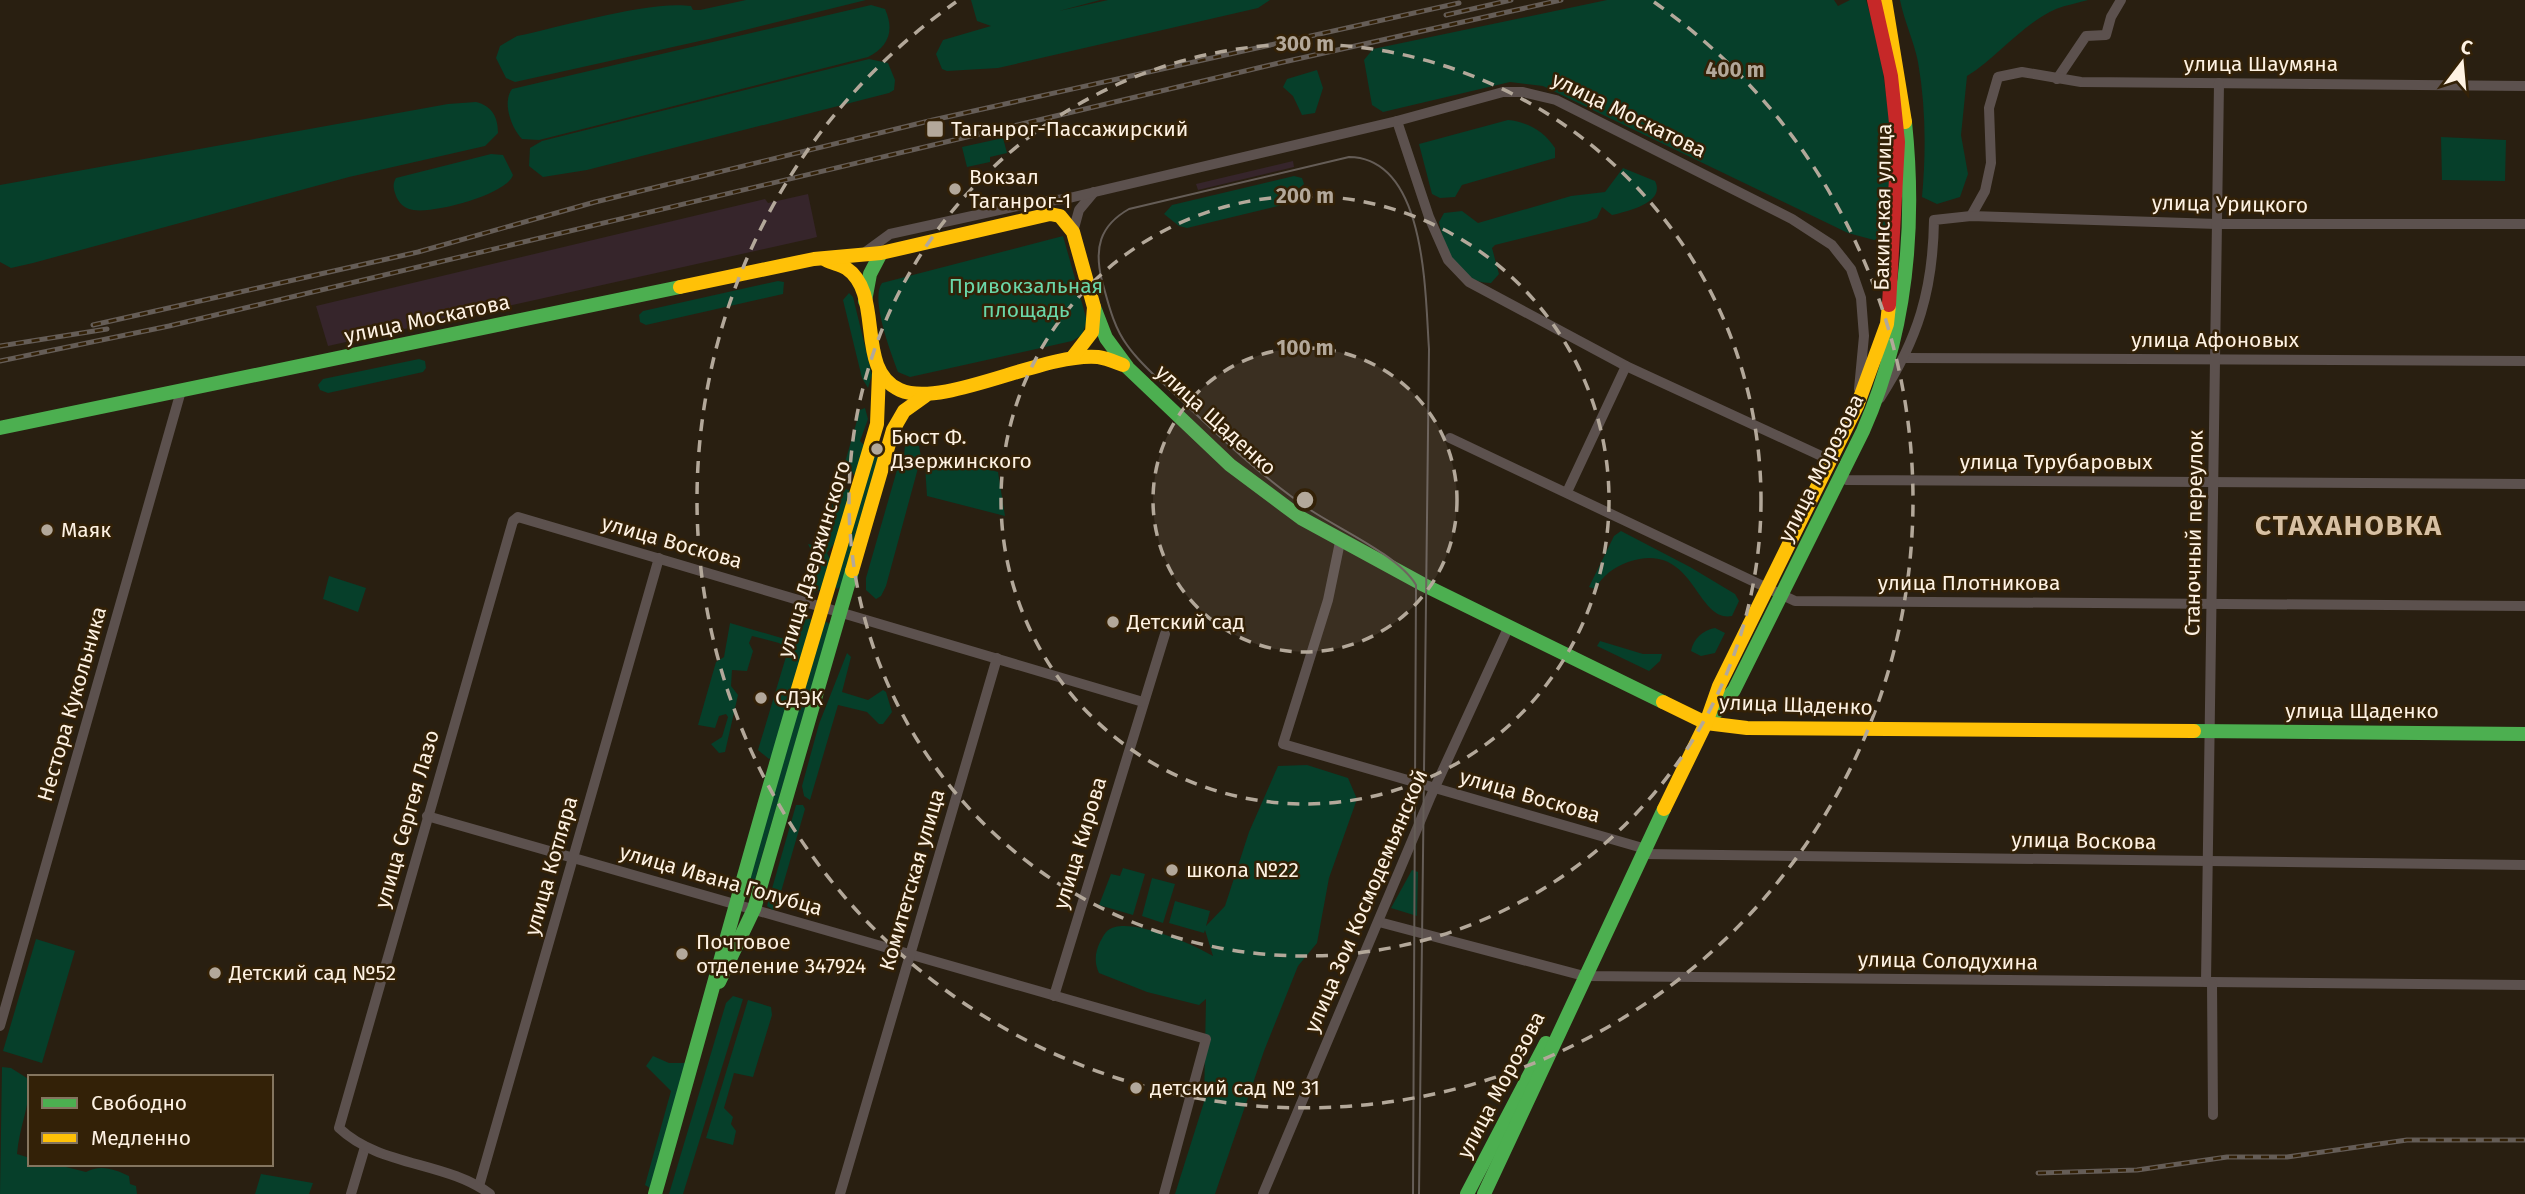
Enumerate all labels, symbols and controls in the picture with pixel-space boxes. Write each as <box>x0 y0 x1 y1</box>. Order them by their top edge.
north arrow <box>2427 28 2497 98</box>
text: 300 m <box>1275 31 1334 57</box>
text: С <box>2458 35 2475 60</box>
street label: улица Шаумяна <box>2184 51 2338 77</box>
text: 400 m <box>1705 57 1765 83</box>
street label: улица Москатова <box>1548 66 1710 164</box>
place label: Таганрог-Пассажирский <box>951 116 1188 142</box>
marker: Таганрог-Пассажирский <box>925 119 945 139</box>
street label: Бакинская улица <box>1869 123 1897 291</box>
place label: Вокзал Таганрог-1 <box>969 164 1071 214</box>
marker: Вокзал Таганрог-1 <box>947 181 963 197</box>
text: 200 m <box>1276 183 1334 209</box>
street label: улица Урицкого <box>2152 190 2308 218</box>
park label: Привокзальная площадь <box>949 273 1103 323</box>
street label: улица Москатова <box>342 289 512 349</box>
street label: улица Афоновых <box>2131 327 2300 353</box>
text: 100 m <box>1276 335 1334 361</box>
street label: улица Щаденко <box>1150 359 1282 481</box>
street label: улица Морозова <box>1773 390 1869 546</box>
place label: Бюст Ф. Дзержинского <box>890 424 1032 474</box>
street label: Станочный переулок <box>2179 430 2209 636</box>
marker: Бюст Ф. Дзержинского <box>869 441 885 457</box>
street label: улица Турубаровых <box>1960 449 2153 475</box>
street label: улица Дзержинского <box>772 457 856 661</box>
centre of rings <box>1293 488 1317 512</box>
street label: улица Воскова <box>599 509 745 575</box>
district label: СТАХАНОВКА <box>2255 509 2443 542</box>
place label: Маяк <box>61 517 111 543</box>
marker: Маяк <box>39 522 55 538</box>
street label: улица Плотникова <box>1878 570 2060 596</box>
street label: Нестора Кукольника <box>32 604 112 804</box>
place label: Детский сад <box>1126 609 1244 635</box>
marker: Детский сад <box>1105 614 1121 630</box>
place label: СДЭК <box>775 685 824 711</box>
street label: улица Щаденко <box>1719 689 1873 721</box>
marker: СДЭК <box>753 690 769 706</box>
street label: улица Щаденко <box>2285 698 2439 724</box>
street label: улица Сергея Лазо <box>369 727 445 911</box>
street label: улица Воскова <box>1457 763 1603 829</box>
street label: улица Зои Космодемьянской <box>1299 765 1433 1037</box>
street label: улица Кирова <box>1048 774 1112 912</box>
street label: Комитетская улица <box>874 786 950 974</box>
street label: улица Котляра <box>519 793 583 939</box>
street label: улица Воскова <box>2011 827 2157 855</box>
street label: улица Ивана Голубца <box>617 839 825 921</box>
place label: школа №22 <box>1186 857 1299 883</box>
marker: школа №22 <box>1164 862 1180 878</box>
place label: Почтовое отделение 347924 <box>696 929 866 979</box>
marker: Почтовое отделение 347924 <box>674 946 690 962</box>
street label: улица Солодухина <box>1858 946 2038 976</box>
place label: Детский сад №52 <box>228 960 396 986</box>
marker: Детский сад №52 <box>207 965 223 981</box>
street label: улица Морозова <box>1451 1007 1551 1163</box>
legend <box>28 1075 273 1166</box>
place label: детский сад № 31 <box>1150 1075 1320 1101</box>
marker: детский сад № 31 <box>1128 1080 1144 1096</box>
text: Свободно <box>91 1090 187 1116</box>
text: Медленно <box>91 1125 191 1151</box>

